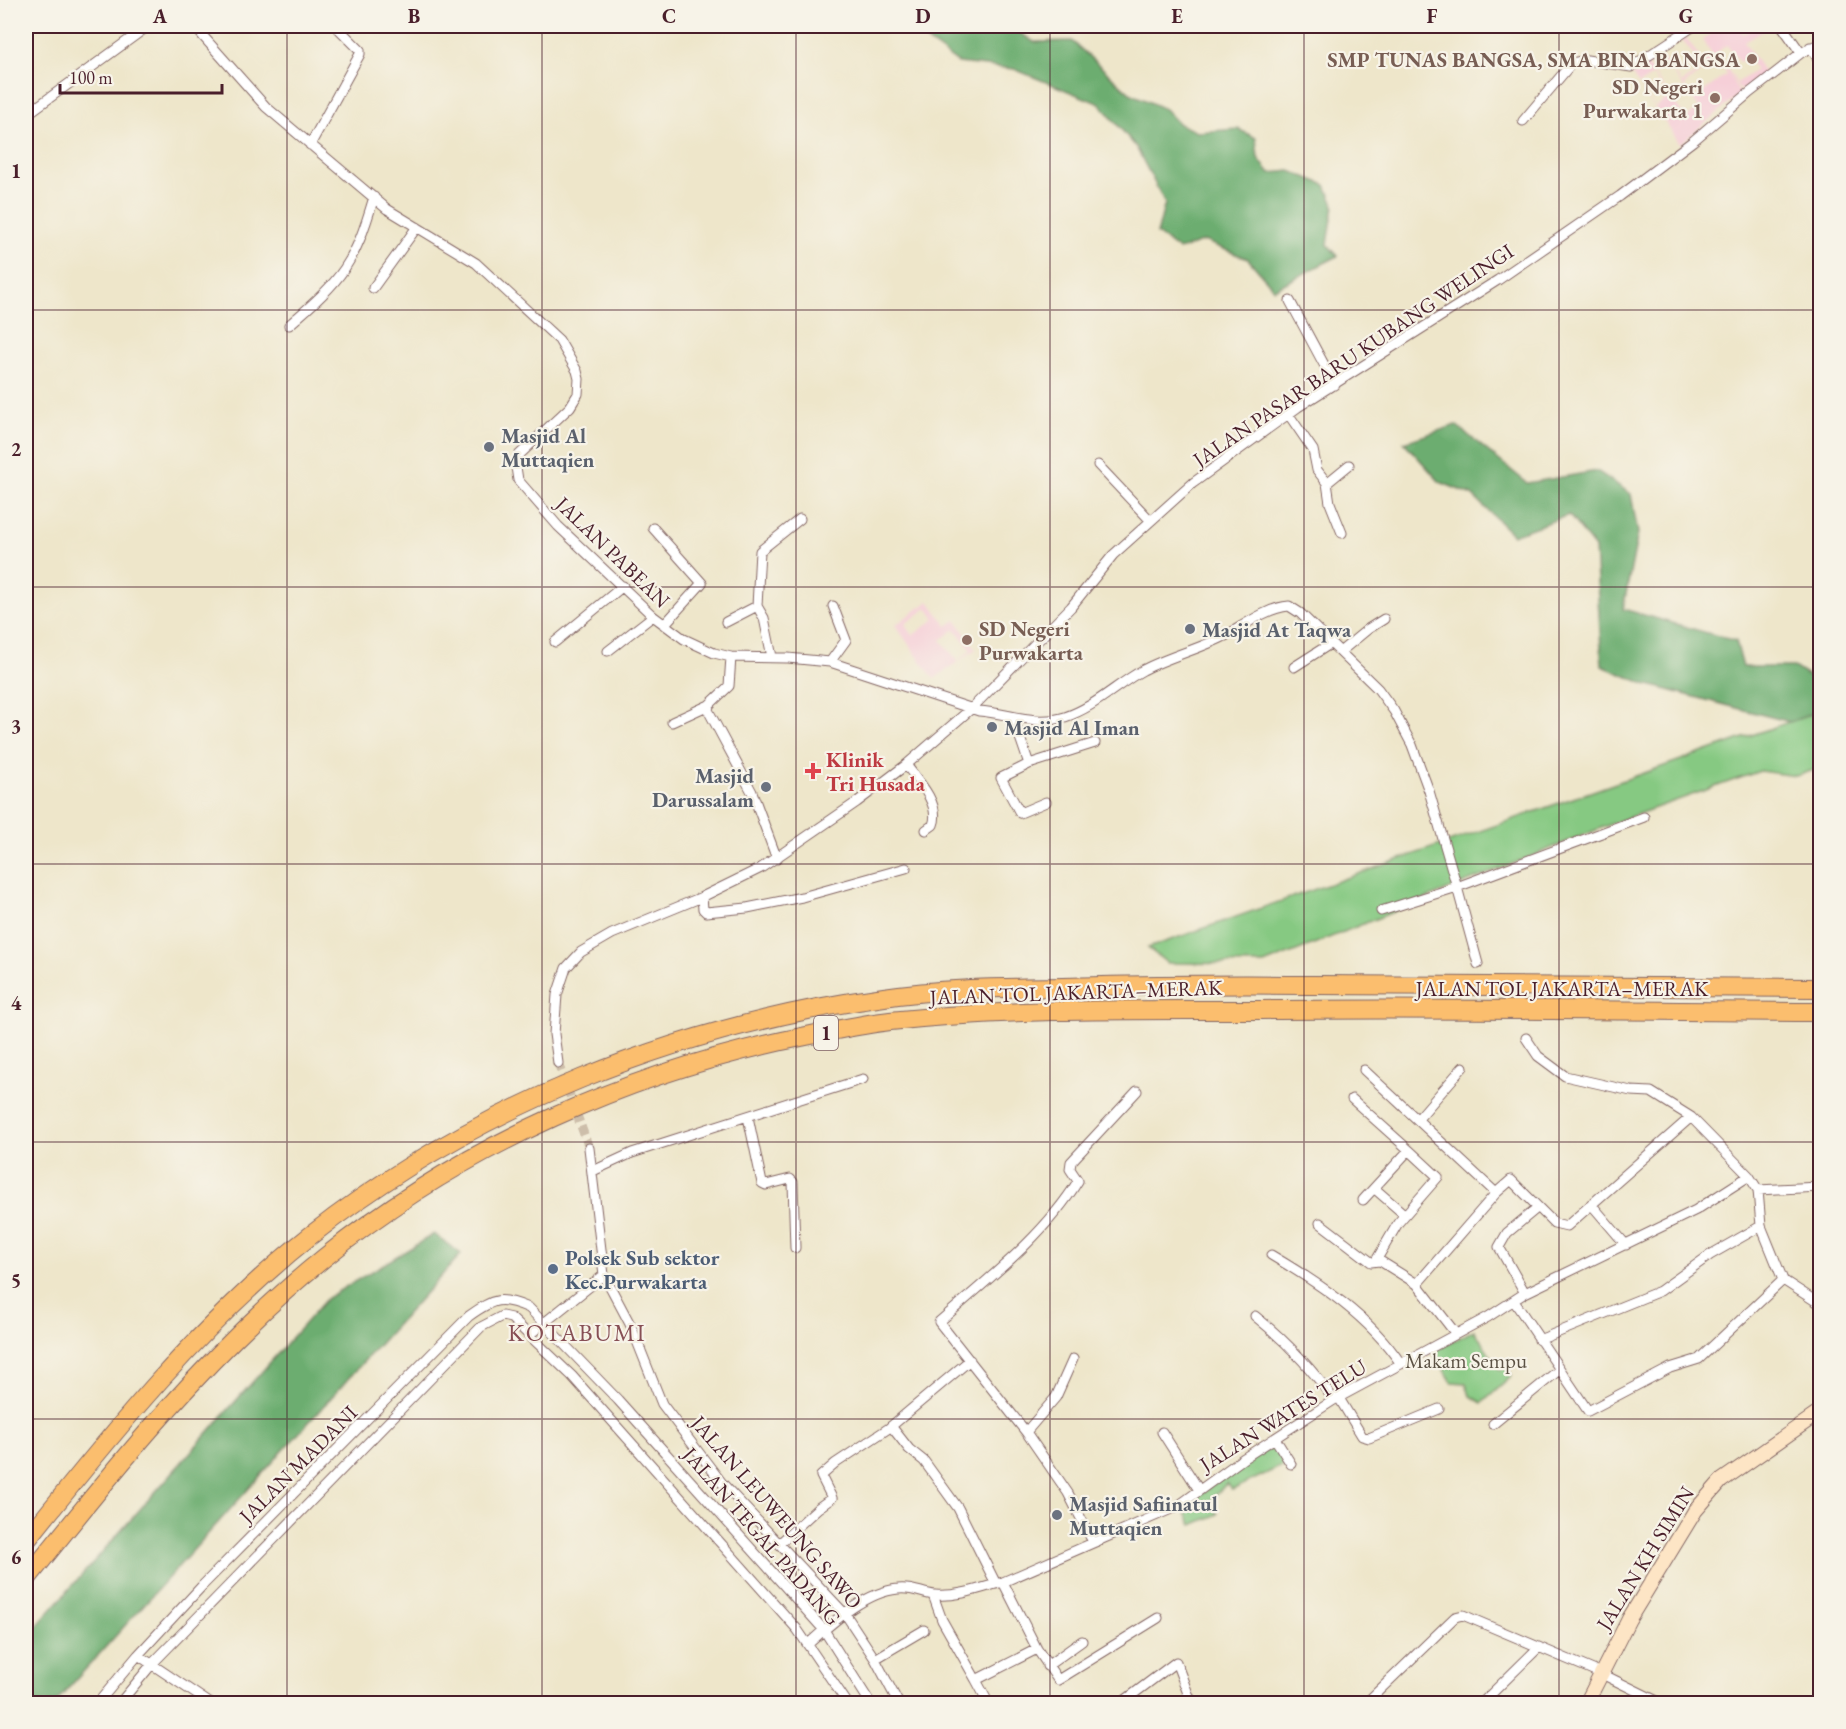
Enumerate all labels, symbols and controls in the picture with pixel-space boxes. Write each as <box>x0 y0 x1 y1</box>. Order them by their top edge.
text: A <box>152 3 168 29</box>
text: B <box>408 3 420 29</box>
text: C <box>662 3 676 29</box>
text: D <box>915 3 931 29</box>
text: E <box>1171 3 1183 29</box>
text: F <box>1427 3 1438 29</box>
text: G <box>1679 3 1693 29</box>
place label: SMP TUNAS BANGSA, SMA BINA BANGSA <box>1327 46 1741 73</box>
marker: SMP TUNAS BANGSA, SMA BINA BANGSA <box>1745 52 1759 66</box>
scale bar <box>60 57 222 95</box>
text: 100 m <box>69 66 113 89</box>
place label: SD Negeri Purwakarta 1 <box>1583 73 1703 124</box>
marker: SD Negeri Purwakarta 1 <box>1708 91 1722 105</box>
text: 1 <box>11 158 21 184</box>
street label: JALAN PASAR BARU KUBANG WELINGI <box>1186 237 1518 474</box>
place label: Masjid Al Muttaqien <box>501 422 594 473</box>
text: 2 <box>11 436 22 462</box>
marker: Masjid Al Muttaqien <box>482 440 496 454</box>
street label: JALAN PABEAN <box>549 489 676 614</box>
place label: SD Negeri Purwakarta <box>979 615 1084 666</box>
place label: Masjid At Taqwa <box>1202 616 1352 643</box>
marker: Masjid At Taqwa <box>1183 622 1197 636</box>
marker: SD Negeri Purwakarta <box>960 633 974 647</box>
text: 3 <box>11 713 21 739</box>
place label: Masjid Al Iman <box>1004 714 1140 741</box>
marker: Masjid Al Iman <box>985 720 999 734</box>
place label: Klinik Tri Husada <box>826 746 926 797</box>
place label: Masjid Darussalam <box>652 762 754 813</box>
marker: Klinik Tri Husada <box>804 762 822 780</box>
marker: Masjid Darussalam <box>759 780 773 794</box>
street label: JALAN TOL JAKARTA–MERAK <box>927 973 1223 1011</box>
street label: JALAN TOL JAKARTA–MERAK <box>1414 975 1709 1002</box>
text: 4 <box>11 990 22 1016</box>
road number: 1 <box>814 1016 838 1050</box>
place label: Polsek Sub sektor Kec.Purwakarta <box>565 1244 720 1295</box>
marker: Polsek Sub sektor Kec.Purwakarta <box>546 1262 560 1276</box>
text: 5 <box>11 1267 21 1293</box>
district label: KOTABUMI <box>508 1317 646 1348</box>
park label: Makam Sempu <box>1405 1347 1527 1374</box>
street label: JALAN WATES TELU <box>1193 1352 1372 1478</box>
street label: JALAN MADANI <box>232 1399 363 1530</box>
street label: JALAN LEUWEUNG SAWO <box>684 1408 868 1614</box>
street label: JALAN TEGAL PADANG <box>676 1440 847 1631</box>
street label: JALAN KH SIMIN <box>1589 1481 1700 1637</box>
place label: Masjid Safiinatul Muttaqien <box>1069 1490 1218 1541</box>
marker: Masjid Safiinatul Muttaqien <box>1050 1508 1064 1522</box>
text: 6 <box>11 1544 22 1570</box>

